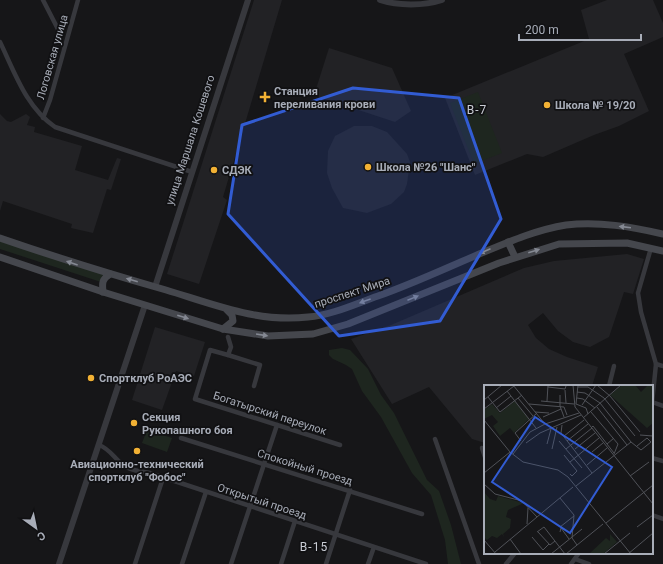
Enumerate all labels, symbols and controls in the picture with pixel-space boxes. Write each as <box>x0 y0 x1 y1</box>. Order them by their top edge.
street label: Логовская улица <box>34 13 71 101</box>
scale bar <box>519 16 641 42</box>
text: 200 m <box>525 23 559 37</box>
street label: улица Маршала Кошевого <box>163 74 218 207</box>
place label: Станция переливания крови <box>274 85 375 111</box>
marker: Станция переливания крови <box>259 91 271 103</box>
place label: Школа № 19/20 <box>555 99 636 112</box>
marker: Школа № 19/20 <box>542 100 552 110</box>
district label: В-7 <box>467 103 487 117</box>
place label: Школа №26 "Шанс" <box>376 161 476 174</box>
marker: Школа №26 "Шанс" <box>363 162 373 172</box>
place label: СДЭК <box>222 164 253 177</box>
marker: СДЭК <box>209 165 219 175</box>
one-way arrow <box>619 223 631 230</box>
one-way arrow <box>529 248 541 254</box>
one-way arrow <box>479 249 491 255</box>
one-way arrow <box>66 259 78 265</box>
street label: проспект Мира <box>313 274 392 311</box>
one-way arrow <box>125 277 137 283</box>
one-way arrow <box>408 294 420 300</box>
one-way arrow <box>359 298 371 304</box>
one-way arrow <box>177 314 189 320</box>
one-way arrow <box>256 332 268 338</box>
place label: Спортклуб РоАЭС <box>99 372 192 385</box>
marker: Спортклуб РоАЭС <box>86 373 96 383</box>
inset map <box>484 385 653 554</box>
street label: Богатырский переулок <box>211 389 328 438</box>
place label: Секция Рукопашного боя <box>142 411 233 437</box>
marker: Секция Рукопашного боя <box>129 418 139 428</box>
marker: Авиационно-технический спортклуб "Фобос" <box>132 446 142 456</box>
street label: Спокойный проезд <box>256 447 354 488</box>
place label: Авиационно-технический спортклуб "Фобос" <box>70 458 204 484</box>
street label: Открытый проезд <box>215 481 309 522</box>
north arrow <box>16 508 56 548</box>
text: С <box>35 529 48 543</box>
district label: В-15 <box>300 540 328 554</box>

